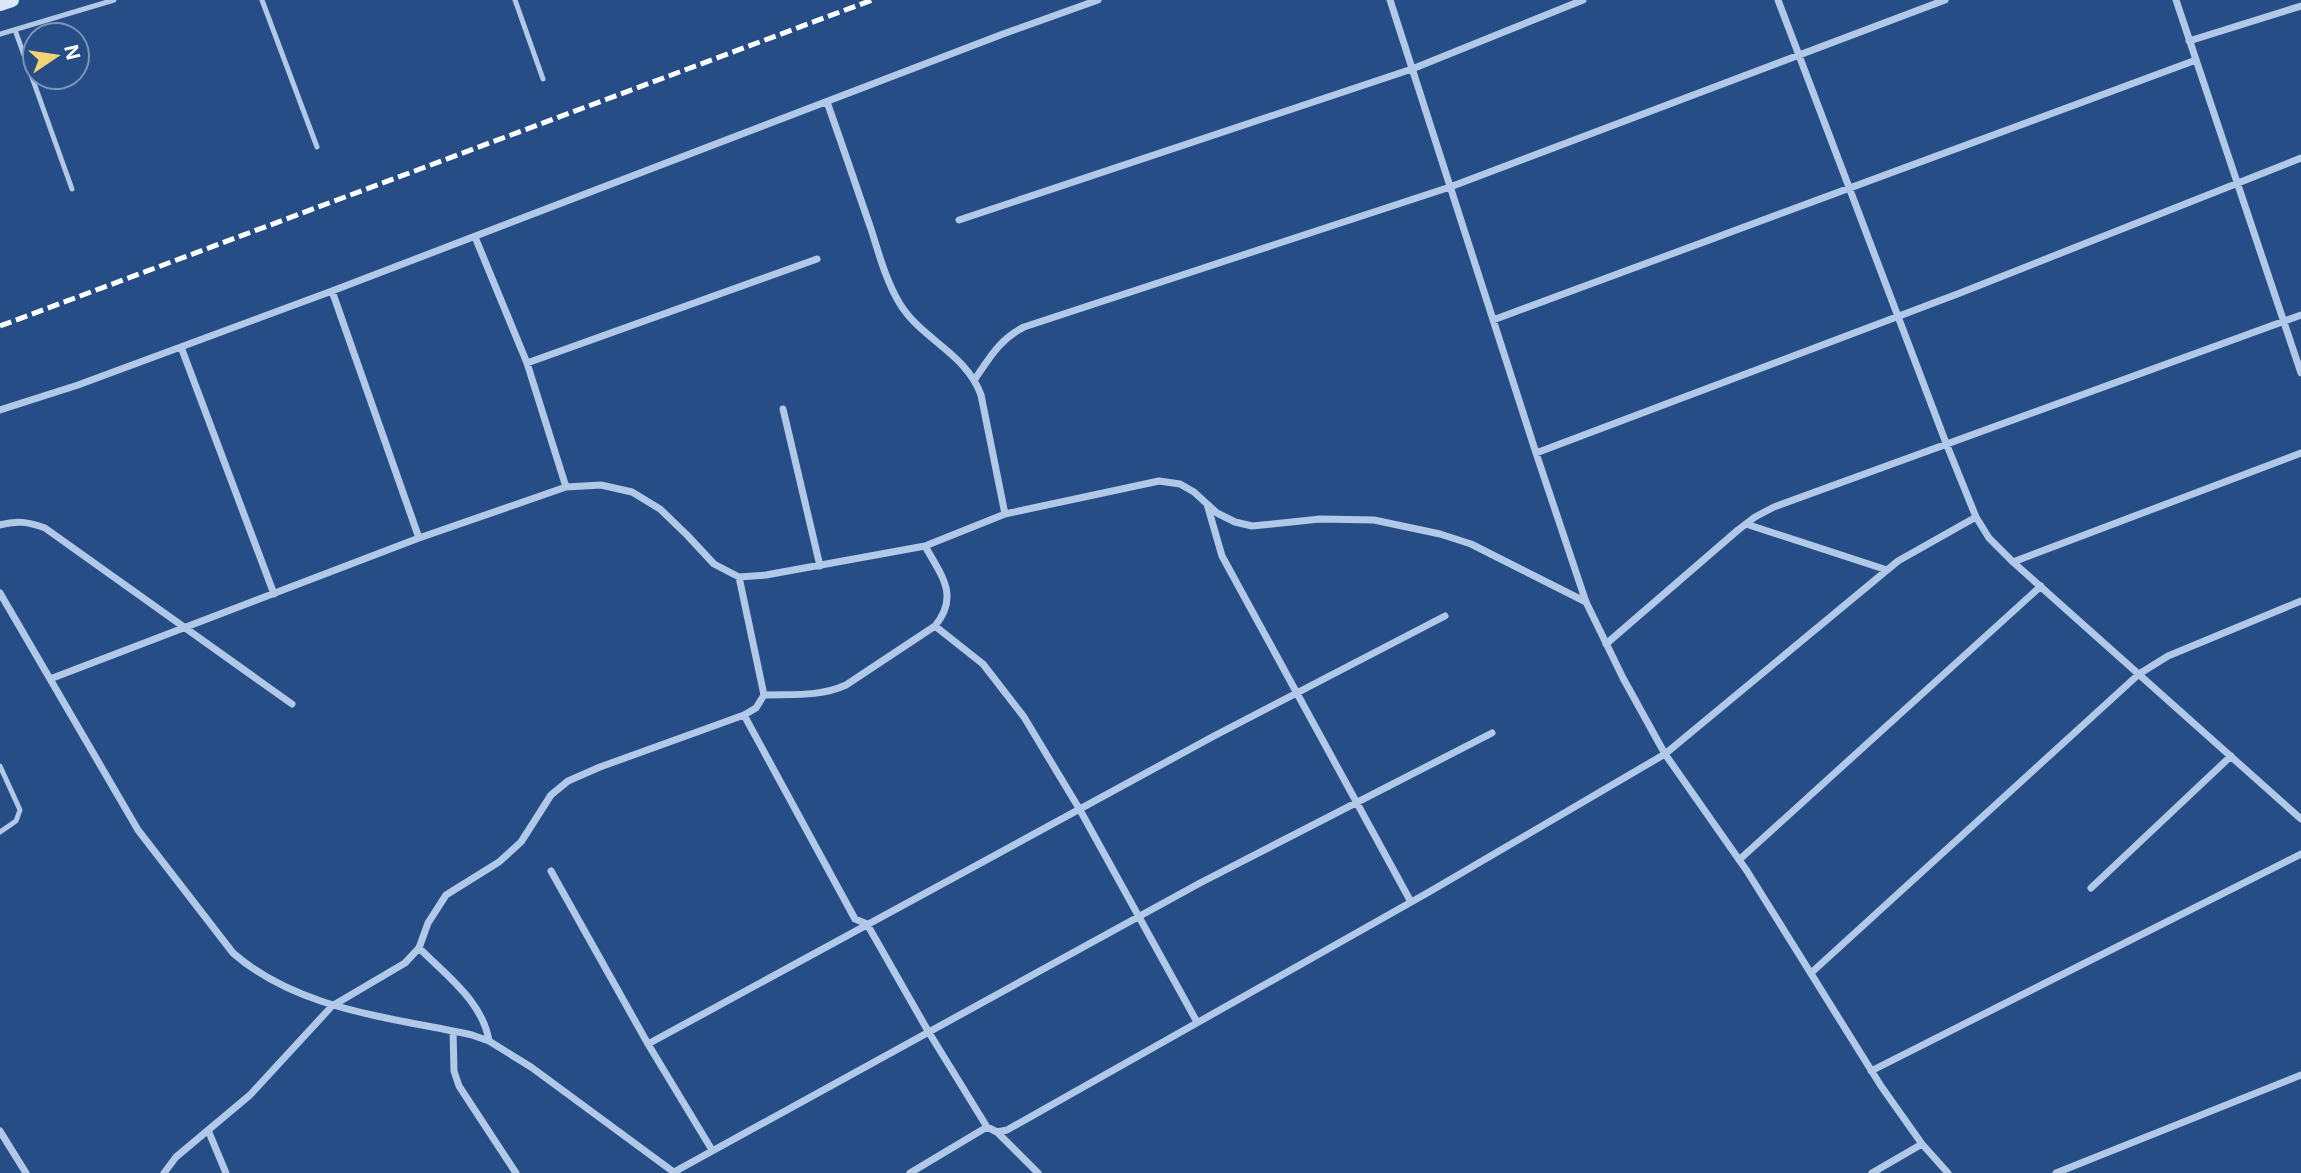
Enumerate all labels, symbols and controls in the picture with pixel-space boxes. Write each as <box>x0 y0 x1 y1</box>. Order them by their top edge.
north arrow <box>21 21 91 91</box>
text: N <box>59 43 85 62</box>

